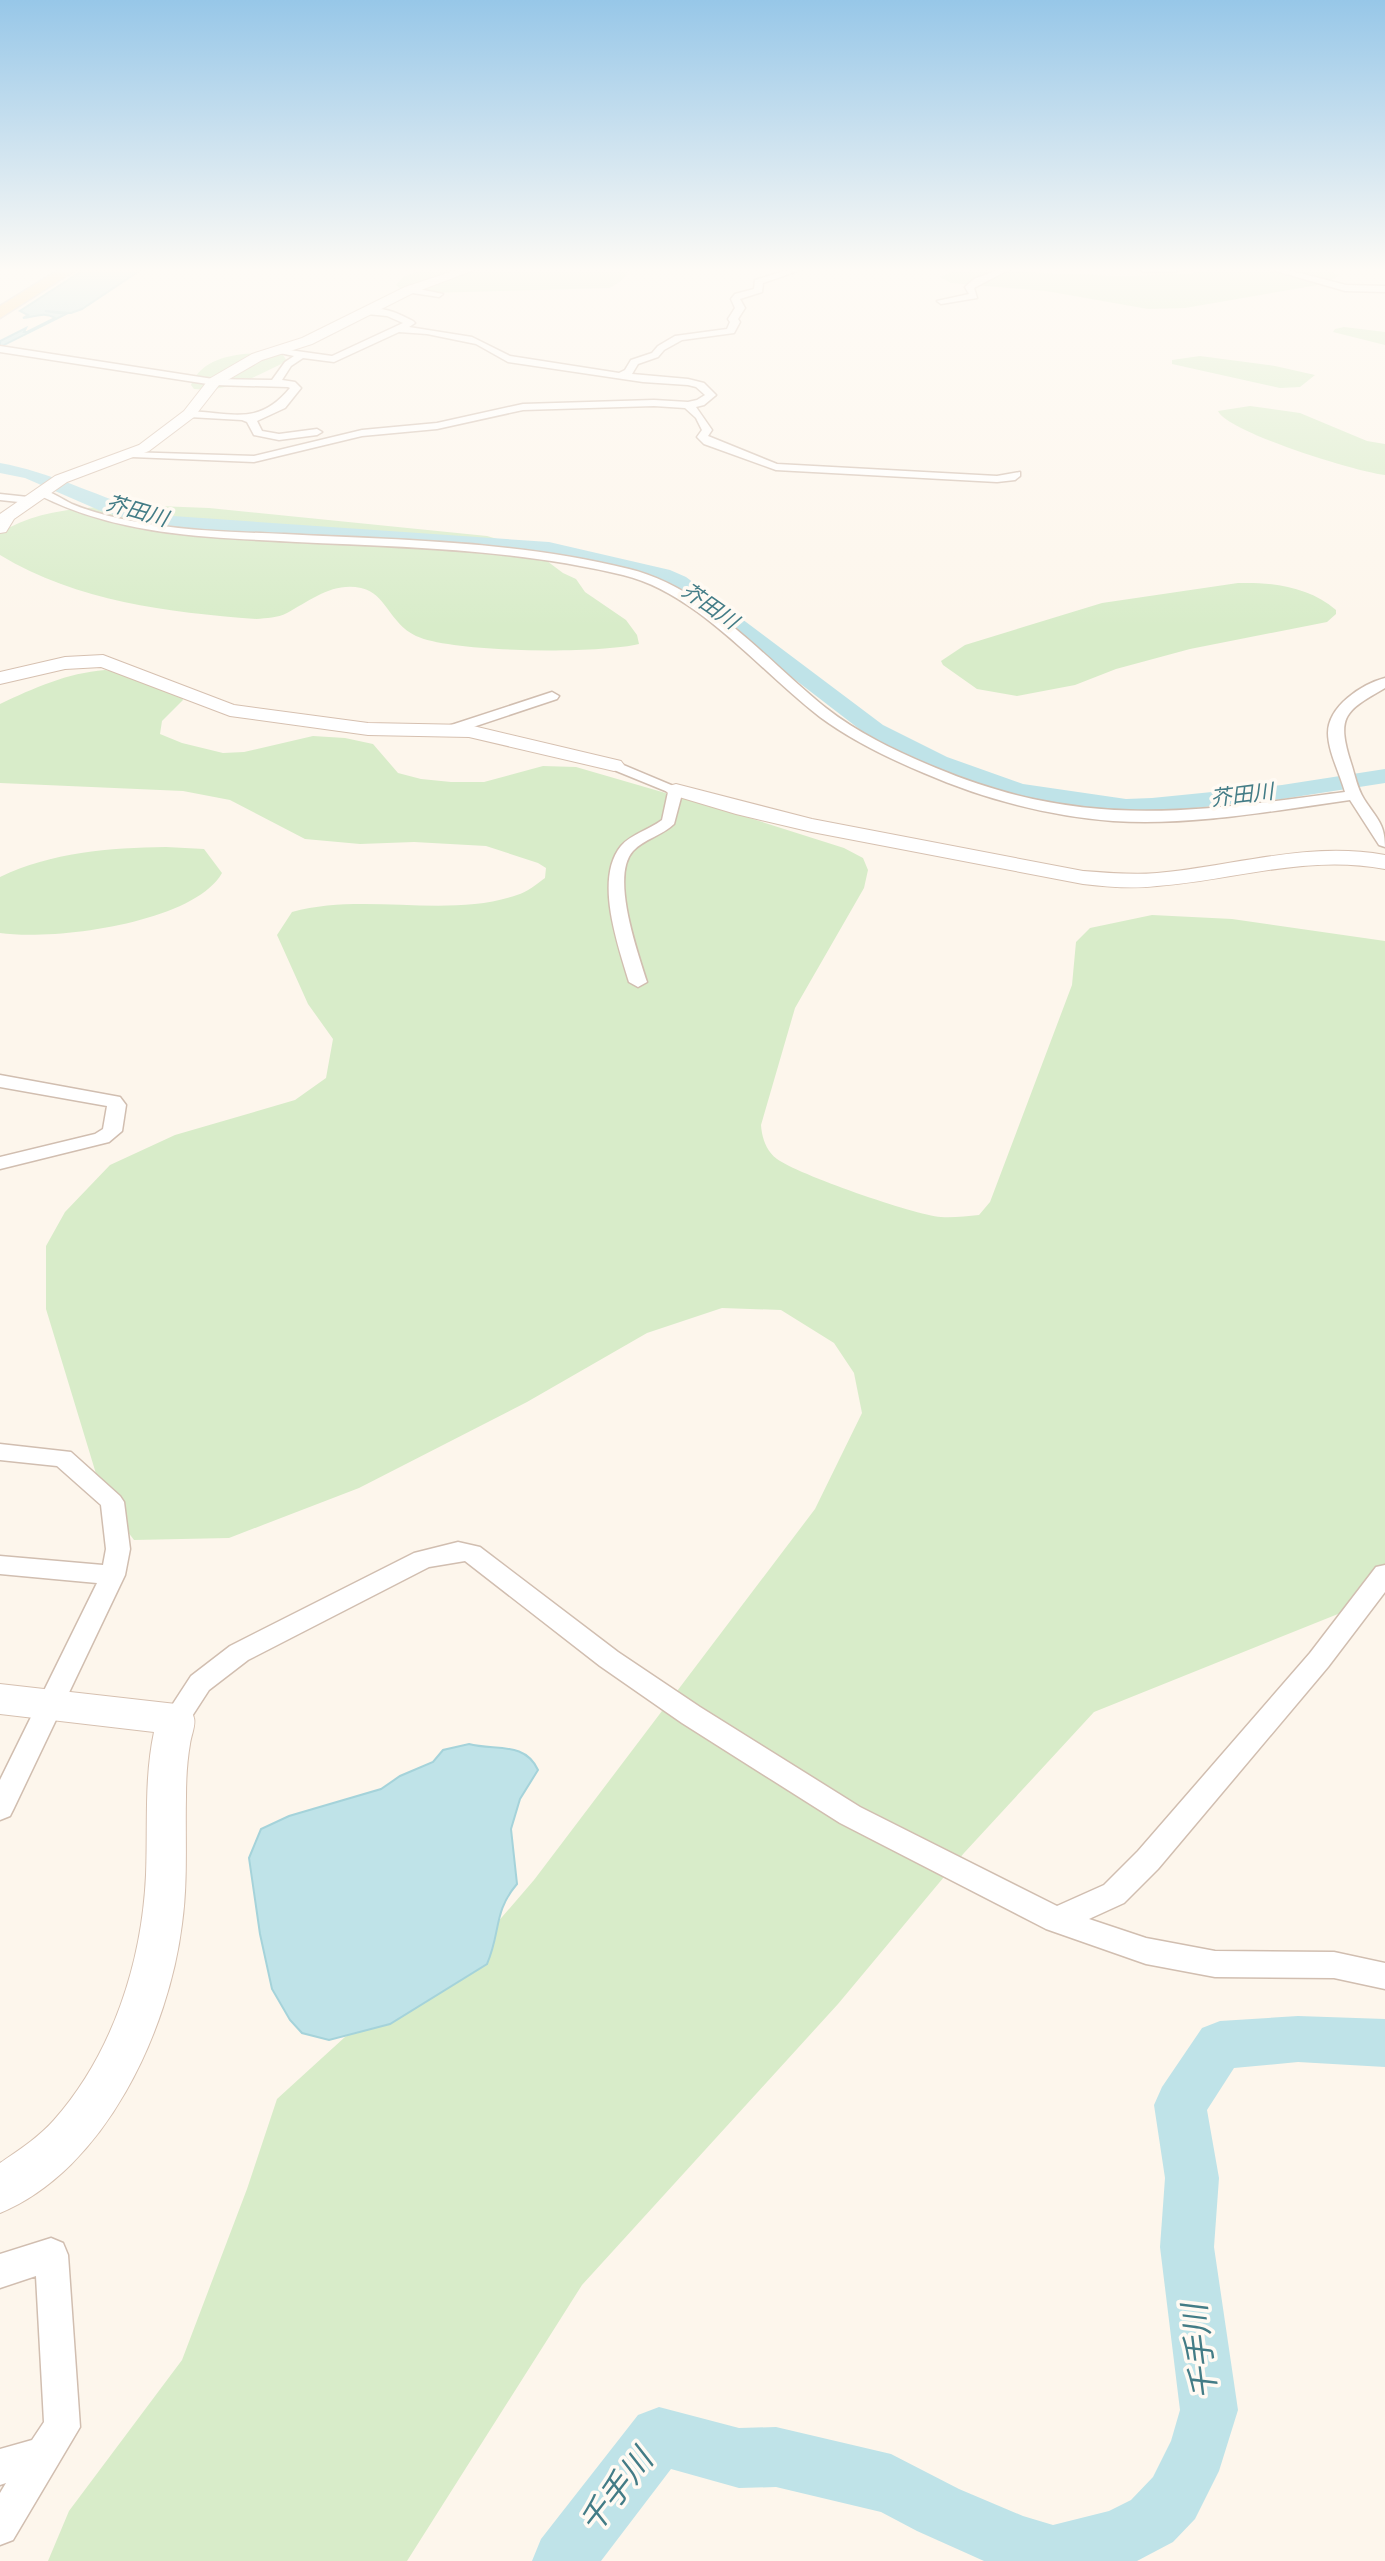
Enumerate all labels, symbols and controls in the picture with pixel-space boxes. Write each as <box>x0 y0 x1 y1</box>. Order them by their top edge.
water label: 芥田川 <box>103 489 173 532</box>
water label: 芥田川 <box>677 576 745 635</box>
water label: 芥田川 <box>1209 777 1277 811</box>
water label: 千手川 <box>1173 2299 1225 2402</box>
water label: 千手川 <box>570 2438 662 2541</box>

